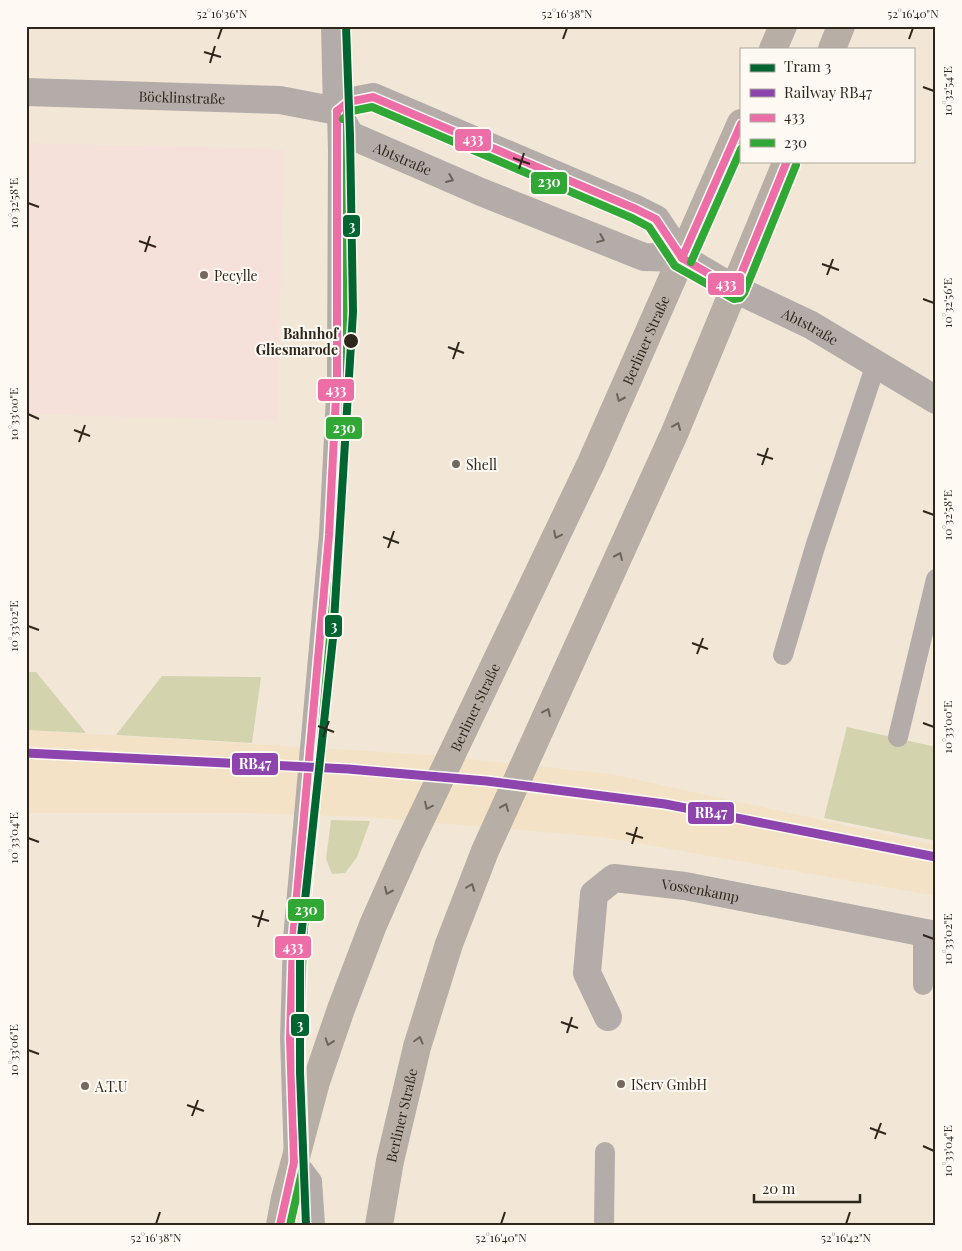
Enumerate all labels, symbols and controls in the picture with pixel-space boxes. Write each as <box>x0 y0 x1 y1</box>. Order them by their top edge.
text: 52°16'36"N <box>197 5 248 21</box>
text: 52°16'38"N <box>542 5 593 21</box>
text: 52°16'40"N <box>887 5 939 21</box>
legend <box>740 48 914 162</box>
text: Tram 3 <box>784 56 832 76</box>
text: 10°32'54"E <box>939 66 955 116</box>
text: Railway RB47 <box>784 82 872 102</box>
street label: Böcklinstraße <box>138 86 226 108</box>
text: 433 <box>784 106 805 126</box>
line badge: 433 <box>454 128 492 152</box>
text: 433 <box>463 129 484 148</box>
text: 230 <box>784 132 807 152</box>
street label: Abtstraße <box>370 137 435 179</box>
line badge: 230 <box>530 171 568 195</box>
one-way arrow <box>445 172 454 183</box>
text: 230 <box>537 172 561 191</box>
text: 10°32'58"E <box>5 178 21 228</box>
line badge: 3 <box>342 214 361 238</box>
text: 3 <box>349 216 356 235</box>
one-way arrow <box>596 233 605 244</box>
place label: Pecylle <box>214 266 258 285</box>
marker: Pecylle <box>198 269 210 281</box>
line badge: 433 <box>707 272 745 296</box>
text: 433 <box>716 274 737 293</box>
text: 10°32'56"E <box>939 278 955 328</box>
street label: Berliner Straße <box>617 292 673 388</box>
street label: Abtstraße <box>778 303 842 349</box>
place label: Bahnhof Gliesmarode <box>256 324 339 359</box>
marker: Bahnhof Gliesmarode <box>342 332 360 350</box>
line badge: 433 <box>317 378 355 402</box>
text: 433 <box>326 380 347 399</box>
text: 10°33'00"E <box>5 388 21 440</box>
one-way arrow <box>615 393 626 402</box>
line badge: 230 <box>325 416 363 440</box>
text: 230 <box>332 418 356 437</box>
one-way arrow <box>671 422 682 431</box>
place label: Shell <box>466 455 497 474</box>
marker: Shell <box>450 458 462 470</box>
text: 10°32'58"E <box>939 490 955 540</box>
one-way arrow <box>553 530 563 539</box>
one-way arrow <box>612 552 623 561</box>
text: 10°33'02"E <box>5 600 21 652</box>
line badge: 3 <box>324 614 343 638</box>
text: 3 <box>331 616 338 635</box>
street label: Berliner Straße <box>445 660 504 754</box>
text: 10°33'00"E <box>939 701 955 753</box>
one-way arrow <box>541 708 551 717</box>
line badge: RB47 <box>231 752 279 776</box>
text: RB47 <box>239 754 272 773</box>
one-way arrow <box>424 800 434 809</box>
line badge: RB47 <box>687 801 735 825</box>
one-way arrow <box>498 803 509 812</box>
text: RB47 <box>695 803 728 822</box>
text: 10°33'04"E <box>5 812 21 864</box>
street label: Vossenkamp <box>660 874 741 906</box>
one-way arrow <box>465 883 475 891</box>
one-way arrow <box>384 886 395 895</box>
line badge: 230 <box>287 898 325 922</box>
text: 230 <box>294 900 318 919</box>
text: 10°33'02"E <box>939 913 955 965</box>
line badge: 433 <box>274 935 312 959</box>
text: 433 <box>283 937 304 956</box>
line badge: 3 <box>290 1013 310 1037</box>
text: 3 <box>297 1015 304 1034</box>
text: 10°33'06"E <box>5 1024 21 1076</box>
one-way arrow <box>325 1037 335 1046</box>
one-way arrow <box>414 1037 424 1045</box>
street label: Berliner Straße <box>381 1066 421 1164</box>
place label: IServ GmbH <box>631 1075 707 1094</box>
place label: A.T.U <box>94 1077 128 1096</box>
marker: IServ GmbH <box>615 1078 627 1090</box>
marker: A.T.U <box>79 1080 91 1092</box>
text: 10°33'04"E <box>939 1125 955 1177</box>
scale bar <box>754 1171 861 1203</box>
text: 20 m <box>762 1178 796 1198</box>
text: 52°16'38"N <box>131 1229 182 1245</box>
text: 52°16'40"N <box>475 1229 527 1245</box>
text: 52°16'42"N <box>821 1229 871 1245</box>

